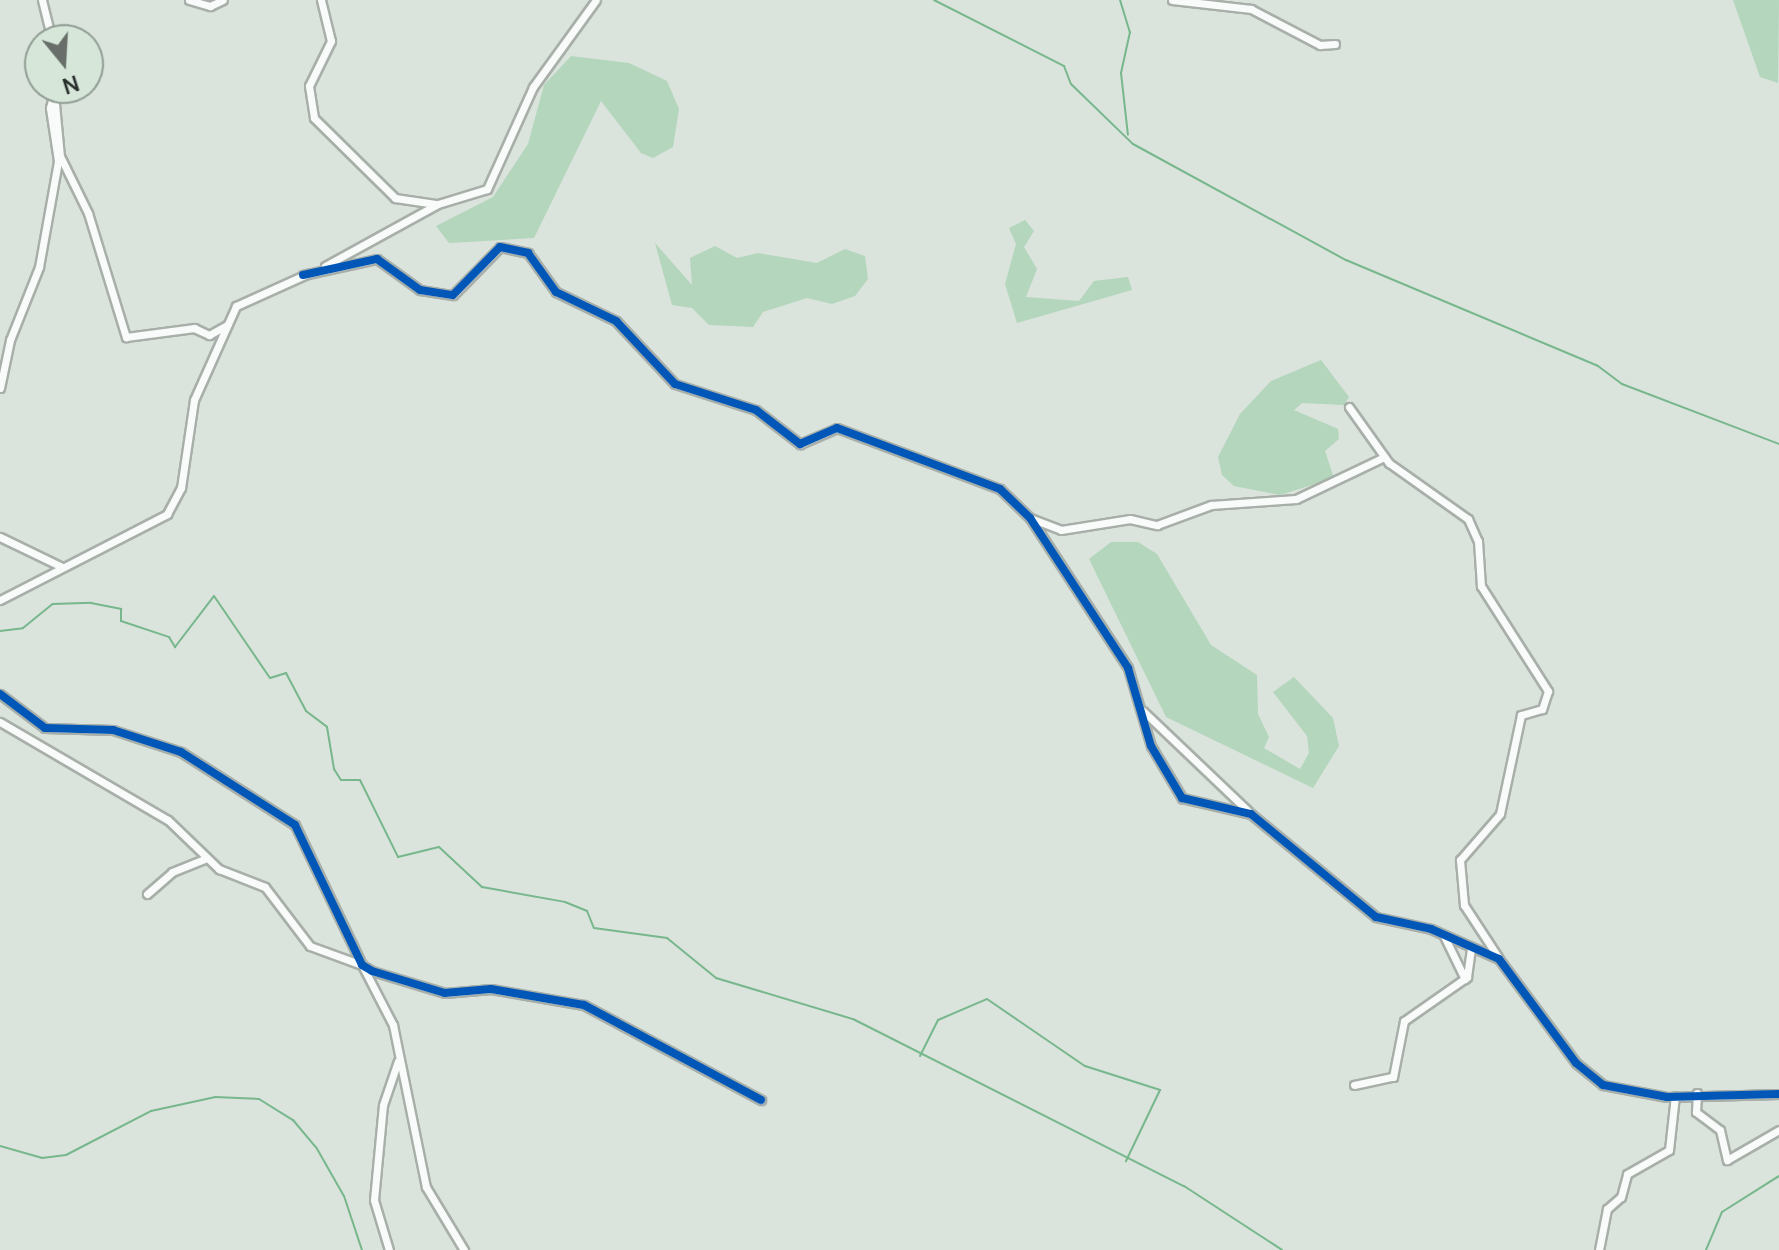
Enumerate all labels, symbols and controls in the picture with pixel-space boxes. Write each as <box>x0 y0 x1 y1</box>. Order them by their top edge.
north arrow <box>24 24 104 104</box>
text: N <box>59 68 83 102</box>

